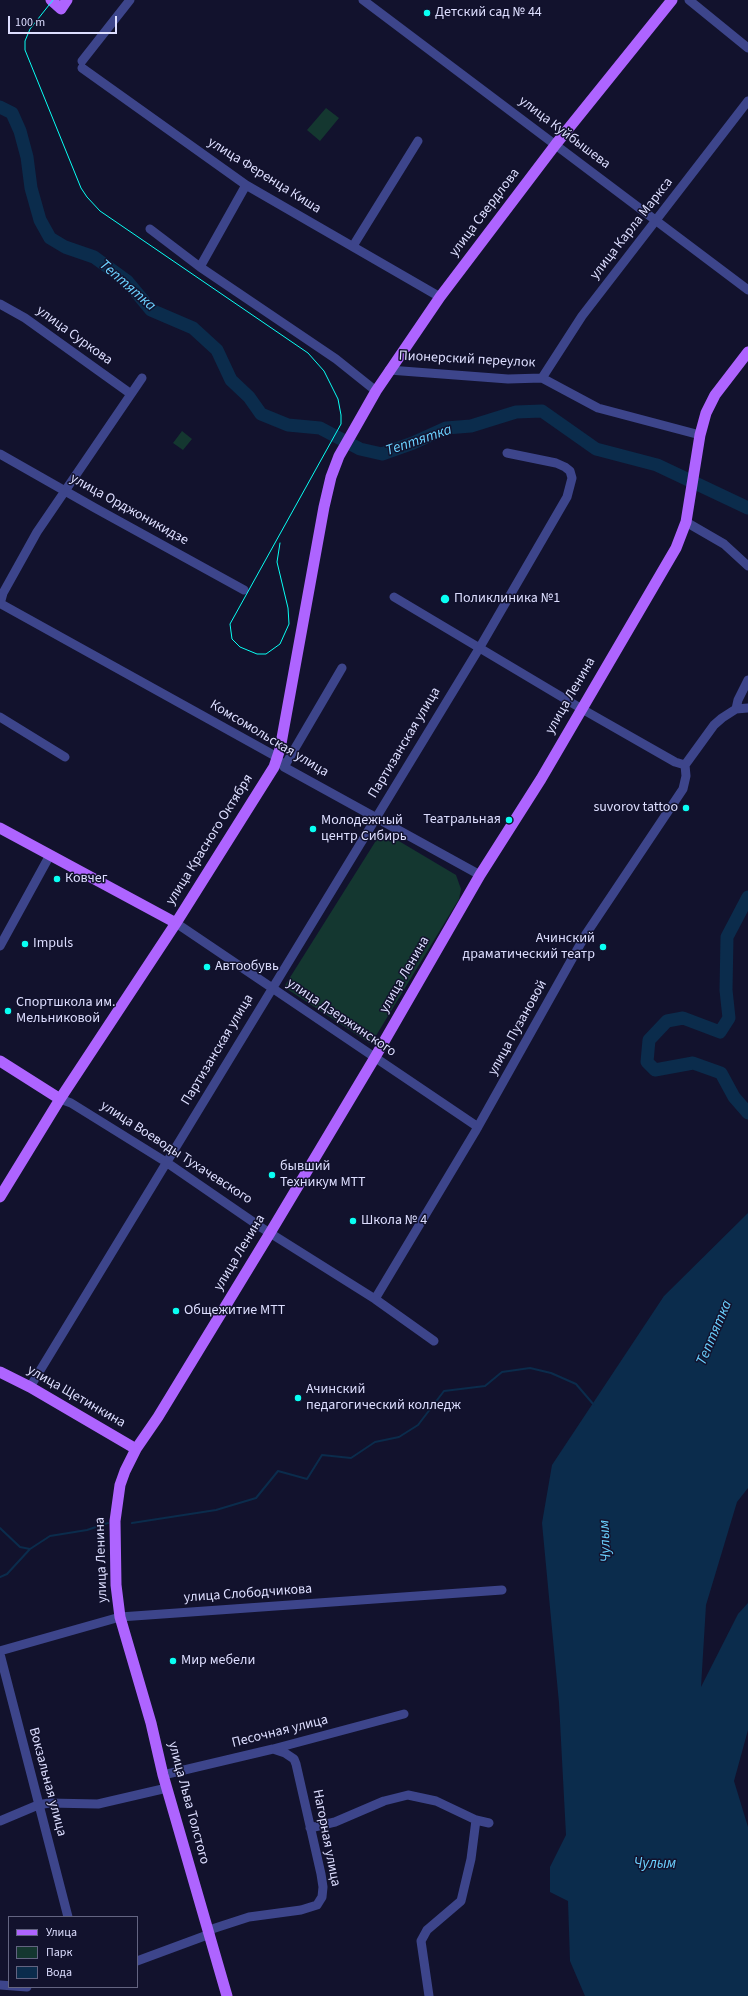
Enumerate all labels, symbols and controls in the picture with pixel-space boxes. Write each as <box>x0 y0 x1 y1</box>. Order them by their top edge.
place label: Детский сад № 44 <box>435 5 542 21</box>
scale bar <box>10 8 119 34</box>
marker: Детский сад № 44 <box>422 8 432 18</box>
text: 100 m <box>15 14 45 31</box>
street label: улица Куйбышева <box>515 93 613 173</box>
street label: улица Ференца Киша <box>204 134 324 218</box>
street label: улица Свердлова <box>446 166 524 260</box>
street label: улица Карла Маркса <box>587 175 677 283</box>
water label: Тептятка <box>95 257 159 315</box>
street label: улица Суркова <box>33 303 115 369</box>
street label: Пионерский переулок <box>398 348 536 372</box>
water label: Тептятка <box>383 421 455 461</box>
street label: улица Орджоникидзе <box>67 471 191 549</box>
place label: Поликлиника №1 <box>454 591 560 607</box>
marker: Поликлиника №1 <box>439 593 451 605</box>
street label: улица Ленина <box>542 655 600 737</box>
street label: Партизанская улица <box>365 685 445 801</box>
street label: Комсомольская улица <box>206 697 332 781</box>
street label: улица Красного Октября <box>163 771 257 909</box>
place label: suvorov tattoo <box>593 800 678 816</box>
marker: suvorov tattoo <box>681 803 691 813</box>
place label: Театральная <box>423 812 501 828</box>
place label: Молодежный центр Сибирь <box>321 813 407 846</box>
marker: Театральная <box>504 815 514 825</box>
marker: Молодежный центр Сибирь <box>308 824 318 834</box>
place label: Ковчег <box>65 871 107 887</box>
marker: Ковчег <box>52 874 62 884</box>
place label: Ачинский драматический театр <box>463 931 595 964</box>
street label: улица Ленина <box>376 934 434 1016</box>
place label: Impuls <box>33 936 73 952</box>
marker: Impuls <box>20 939 30 949</box>
marker: Ачинский драматический театр <box>598 942 608 952</box>
place label: Автообувь <box>215 959 279 975</box>
marker: Автообувь <box>202 962 212 972</box>
street label: улица Дзержинского <box>283 975 399 1061</box>
street label: улица Пузановой <box>485 977 551 1079</box>
street label: Партизанская улица <box>178 992 258 1108</box>
place label: Спортшкола им. Мельниковой <box>16 995 116 1028</box>
marker: Спортшкола им. Мельниковой <box>3 1006 13 1016</box>
street label: улица Воеводы Тухачевского <box>97 1098 255 1208</box>
place label: бывший Техникум МТТ <box>280 1159 366 1192</box>
marker: бывший Техникум МТТ <box>267 1170 277 1180</box>
street label: улица Ленина <box>211 1212 269 1294</box>
place label: Школа № 4 <box>361 1213 427 1229</box>
marker: Школа № 4 <box>348 1216 358 1226</box>
water label: Тептятка <box>693 1298 737 1368</box>
place label: Общежитие МТТ <box>184 1303 285 1319</box>
marker: Общежитие МТТ <box>171 1306 181 1316</box>
street label: улица Щетинкина <box>24 1362 128 1432</box>
place label: Ачинский педагогический колледж <box>306 1382 461 1414</box>
marker: Ачинский педагогический колледж <box>293 1393 303 1403</box>
street label: улица Ленина <box>92 1517 112 1603</box>
water label: Чулым <box>596 1519 616 1563</box>
street label: улица Слободчикова <box>183 1581 313 1607</box>
place label: Мир мебели <box>181 1653 255 1669</box>
marker: Мир мебели <box>168 1656 178 1666</box>
street label: Песочная улица <box>230 1712 330 1752</box>
street label: Вокзальная улица <box>24 1726 70 1838</box>
street label: улица Льва Толстого <box>164 1740 212 1866</box>
street label: Нагорная улица <box>308 1788 344 1888</box>
water label: Чулым <box>634 1856 676 1874</box>
legend <box>8 1916 138 1988</box>
text: Улица <box>46 1924 77 1941</box>
text: Парк <box>46 1944 72 1961</box>
text: Вода <box>46 1964 72 1981</box>

